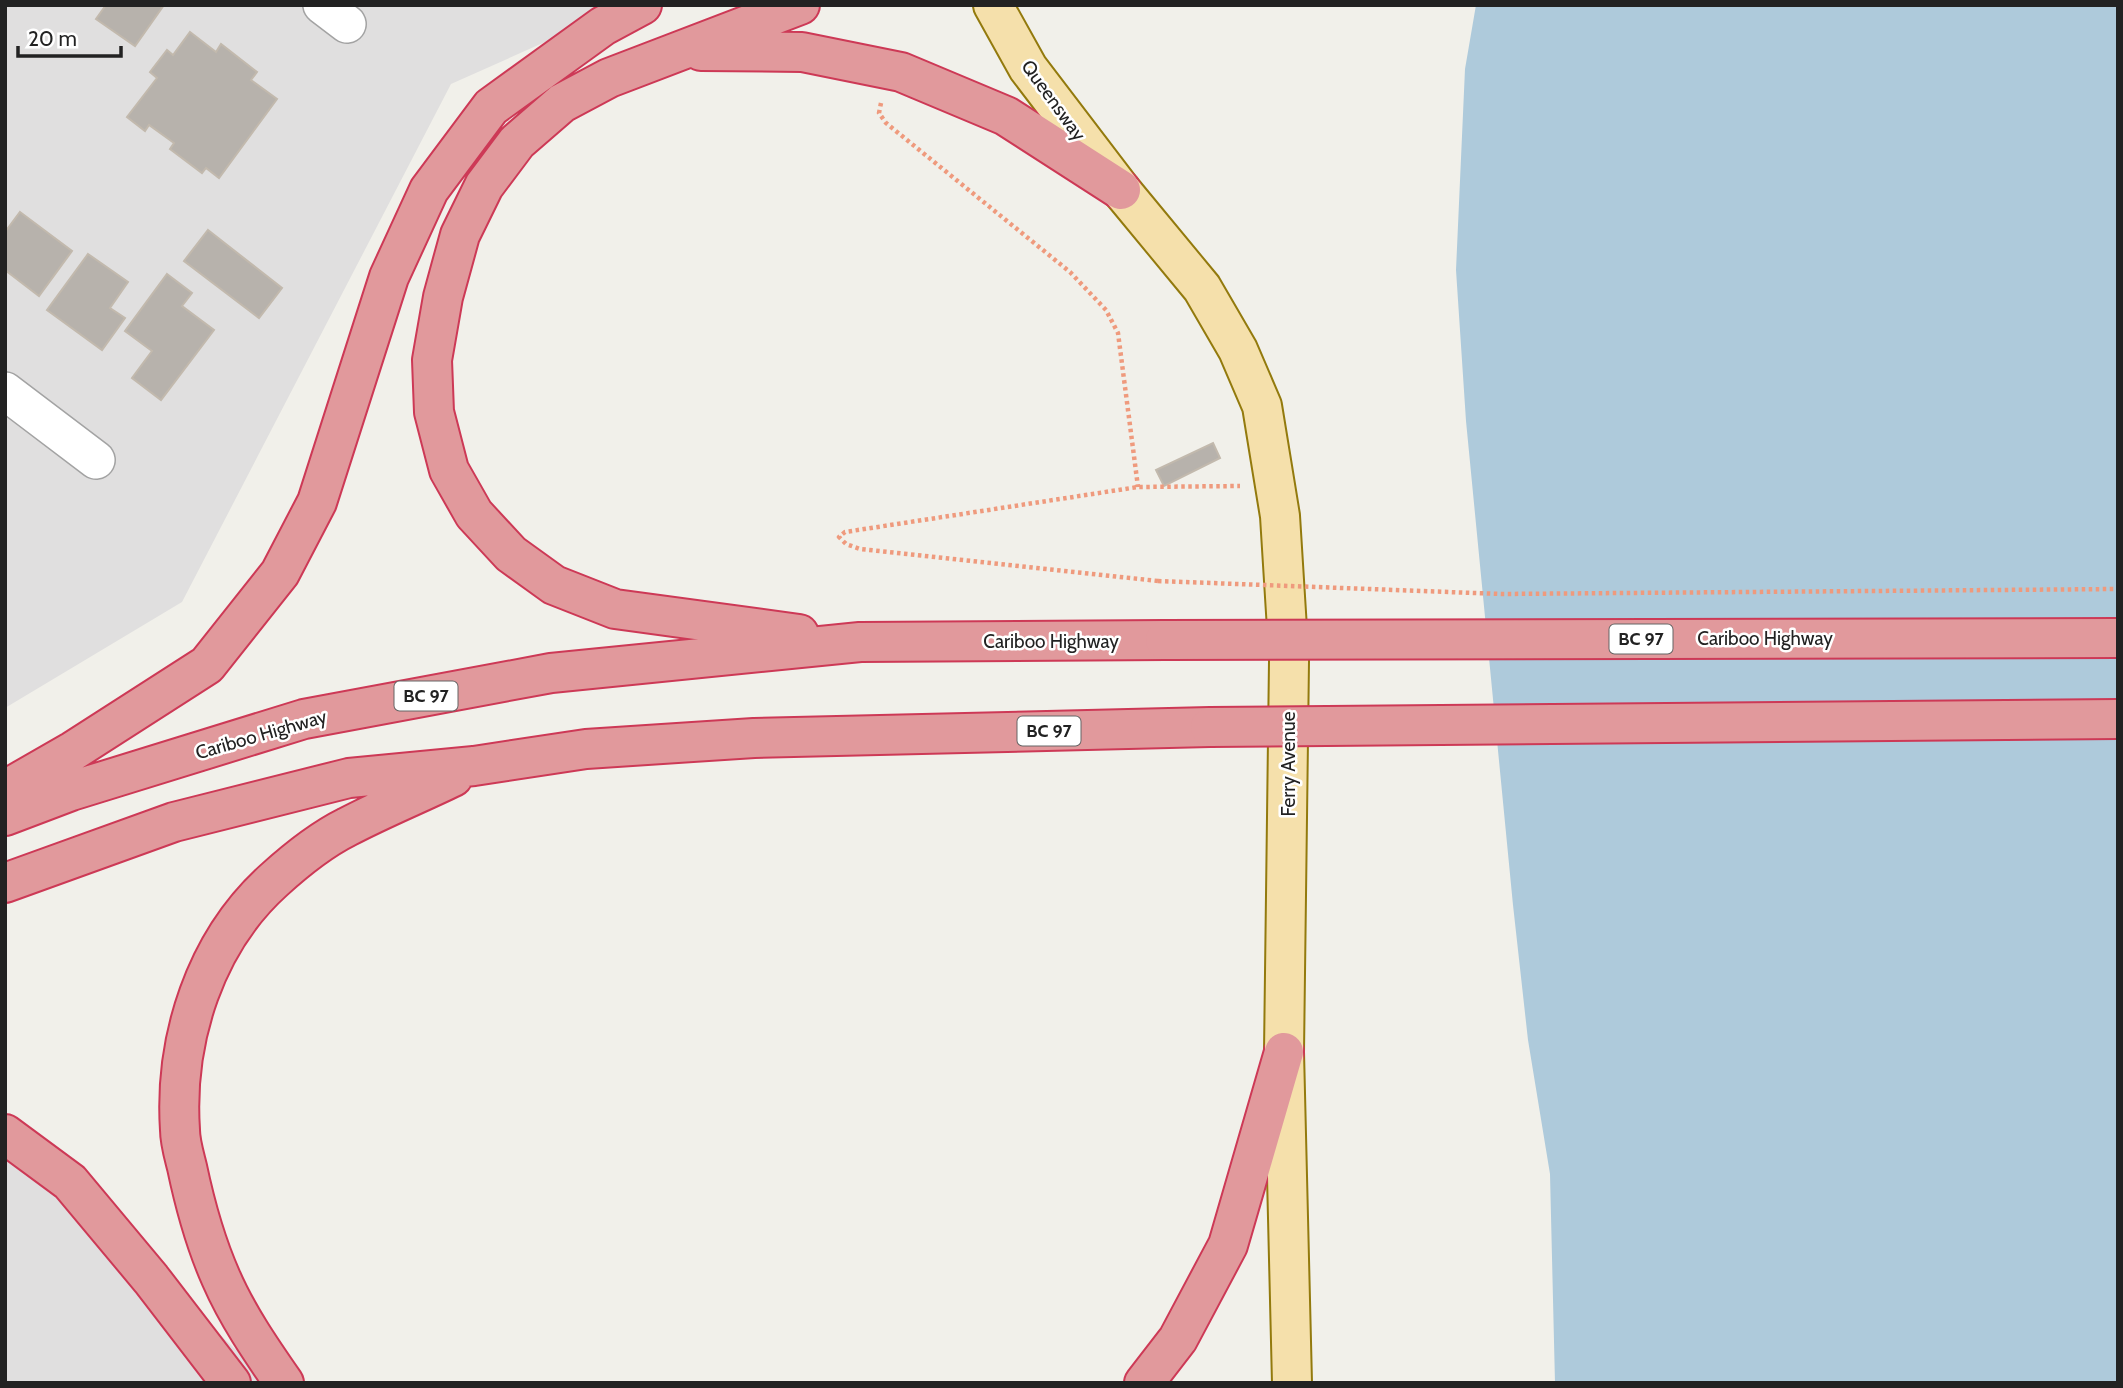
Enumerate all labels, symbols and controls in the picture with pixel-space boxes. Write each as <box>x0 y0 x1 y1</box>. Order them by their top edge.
scale bar <box>18 14 121 58</box>
text: 20 m <box>28 26 77 51</box>
street label: Queensway <box>1017 55 1091 146</box>
road number: BC 97 <box>1610 624 1672 654</box>
street label: Cariboo Highway <box>1697 627 1833 650</box>
street label: Cariboo Highway <box>983 630 1119 653</box>
road number: BC 97 <box>394 682 458 710</box>
street label: Cariboo Highway <box>193 705 330 764</box>
street label: Ferry Avenue <box>1277 711 1300 816</box>
road number: BC 97 <box>1018 716 1080 746</box>

